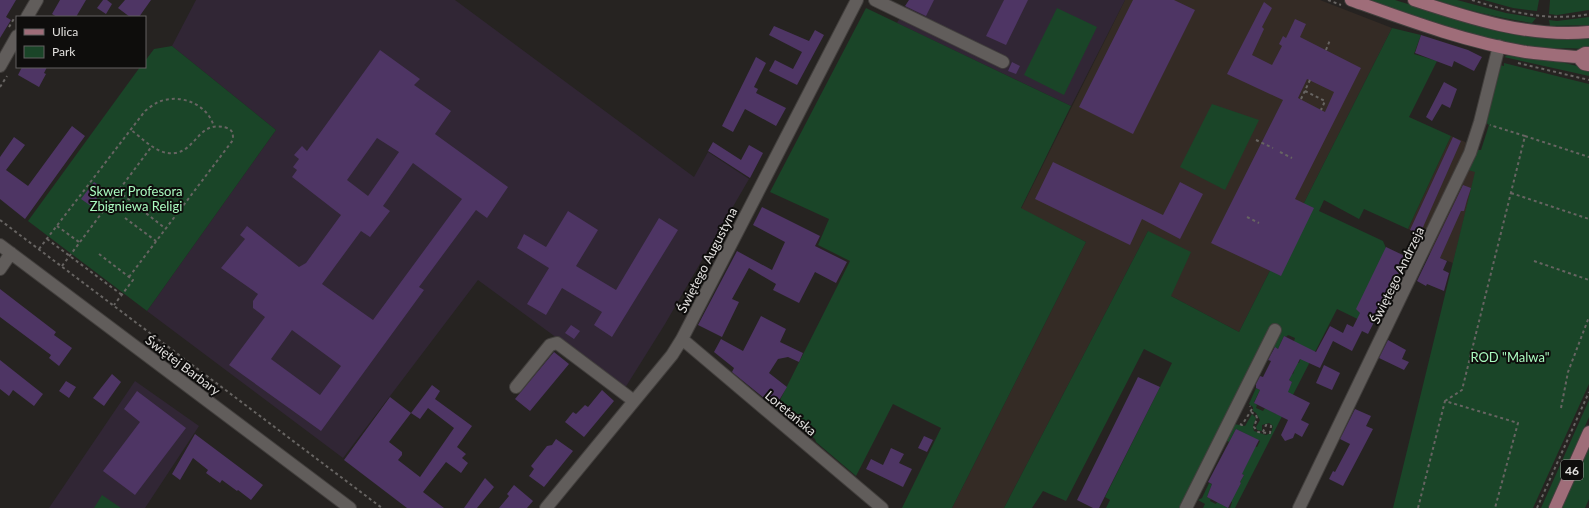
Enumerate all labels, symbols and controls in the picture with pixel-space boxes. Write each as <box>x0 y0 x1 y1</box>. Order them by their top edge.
legend <box>16 16 146 68</box>
text: Ulica <box>52 24 78 39</box>
text: Park <box>52 44 76 59</box>
park label: Skwer Profesora Zbigniewa Religi <box>90 183 183 214</box>
street label: Świętego Augustyna <box>674 205 740 315</box>
street label: Świętego Andrzeja <box>1367 224 1427 326</box>
street label: Świętej Barbary <box>142 332 224 399</box>
park label: ROD "Malwa" <box>1470 349 1550 365</box>
street label: Loretańska <box>762 387 820 439</box>
road number: 46 <box>1561 460 1583 480</box>

